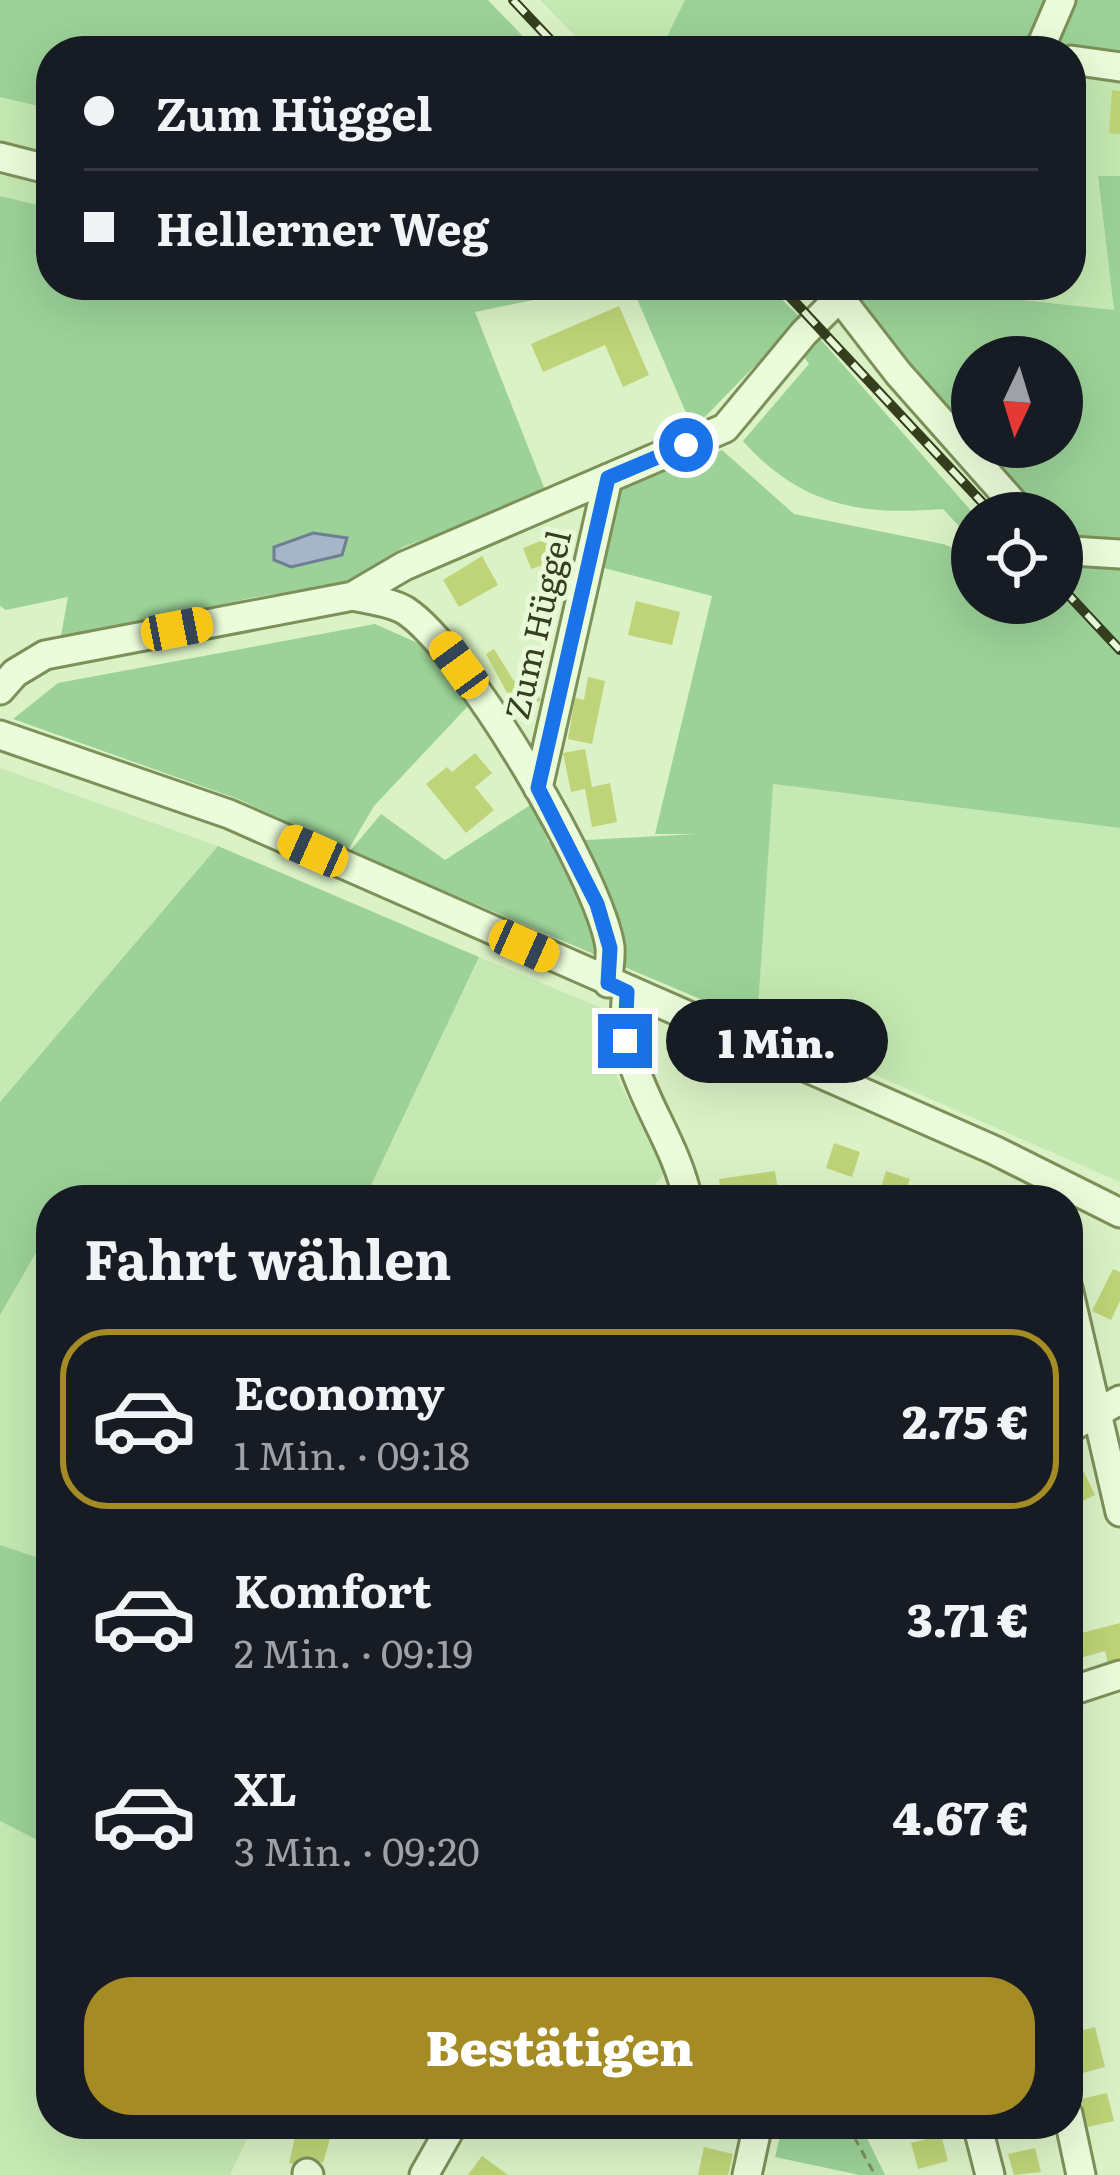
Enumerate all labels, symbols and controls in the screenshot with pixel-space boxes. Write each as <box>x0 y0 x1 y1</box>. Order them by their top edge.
text: Zum Hüggel <box>156 78 433 145</box>
text: Hellerner Weg <box>156 193 489 260</box>
north arrow <box>951 336 1083 468</box>
map controls <box>951 336 1083 624</box>
route start <box>659 418 713 472</box>
button: locate <box>951 492 1083 624</box>
street label: Zum Hüggel <box>490 525 581 724</box>
car <box>138 604 216 654</box>
car <box>423 625 495 705</box>
car <box>273 820 353 882</box>
car <box>484 915 564 977</box>
callout: 1 Min. <box>667 999 889 1083</box>
text: 1 Min. <box>718 1012 836 1070</box>
route end <box>598 1014 652 1068</box>
text: Fahrt wählen <box>84 1216 452 1297</box>
text: Economy <box>234 1357 445 1424</box>
icon: car <box>90 1365 198 1473</box>
text: 2.75 € <box>902 1386 1029 1453</box>
text: 1 Min. · 09:18 <box>234 1424 470 1482</box>
text: Komfort <box>234 1555 432 1622</box>
icon: car <box>90 1563 198 1671</box>
text: 3.71 € <box>907 1584 1029 1651</box>
text: 2 Min. · 09:19 <box>234 1622 473 1680</box>
text: XL <box>234 1753 297 1820</box>
icon: car <box>90 1761 198 1869</box>
text: 4.67 € <box>893 1782 1029 1849</box>
text: 3 Min. · 09:20 <box>234 1820 480 1878</box>
button: Bestätigen <box>84 1977 1035 2115</box>

